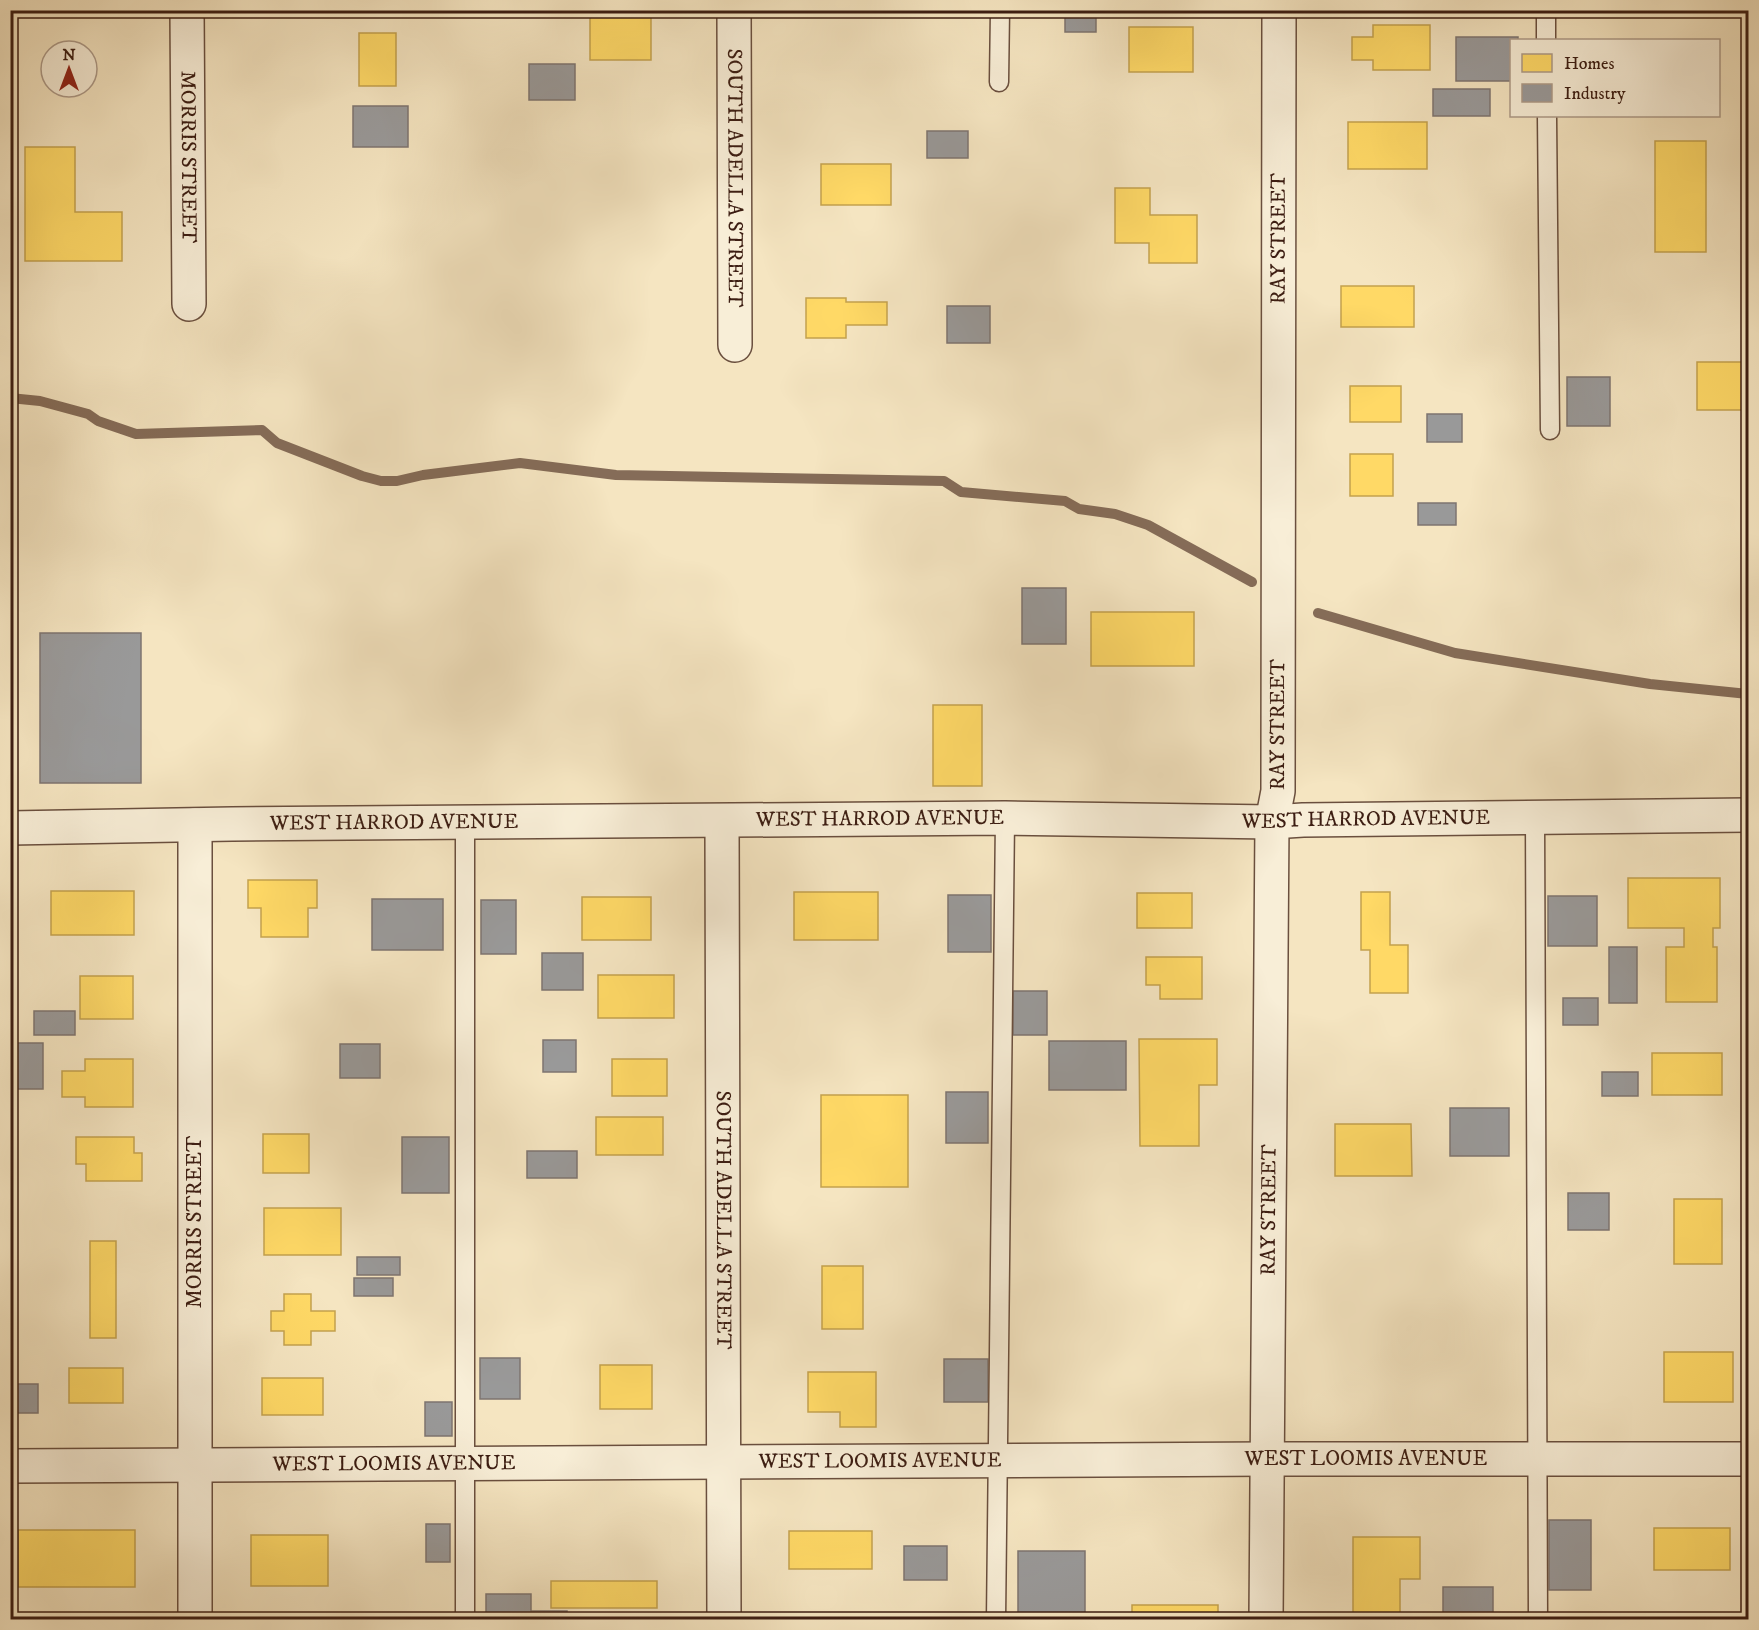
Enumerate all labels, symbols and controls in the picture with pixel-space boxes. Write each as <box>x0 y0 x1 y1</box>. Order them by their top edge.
north arrow <box>39 39 99 99</box>
legend <box>1510 39 1720 117</box>
text: N <box>62 45 76 65</box>
street label: SOUTH ADELLA STREET <box>721 49 748 308</box>
text: Homes <box>1564 53 1615 75</box>
street label: MORRIS STREET <box>174 71 202 243</box>
text: Industry <box>1564 83 1626 105</box>
street label: RAY STREET <box>1266 173 1292 304</box>
street label: RAY STREET <box>1265 659 1291 790</box>
street label: WEST HARROD AVENUE <box>755 805 1004 833</box>
street label: WEST HARROD AVENUE <box>1240 805 1490 835</box>
street label: WEST HARROD AVENUE <box>269 809 518 837</box>
street label: SOUTH ADELLA STREET <box>710 1091 736 1350</box>
street label: MORRIS STREET <box>182 1136 208 1308</box>
street label: RAY STREET <box>1256 1144 1283 1276</box>
street label: WEST LOOMIS AVENUE <box>1243 1446 1488 1472</box>
street label: WEST LOOMIS AVENUE <box>757 1447 1002 1475</box>
street label: WEST LOOMIS AVENUE <box>271 1450 516 1478</box>

